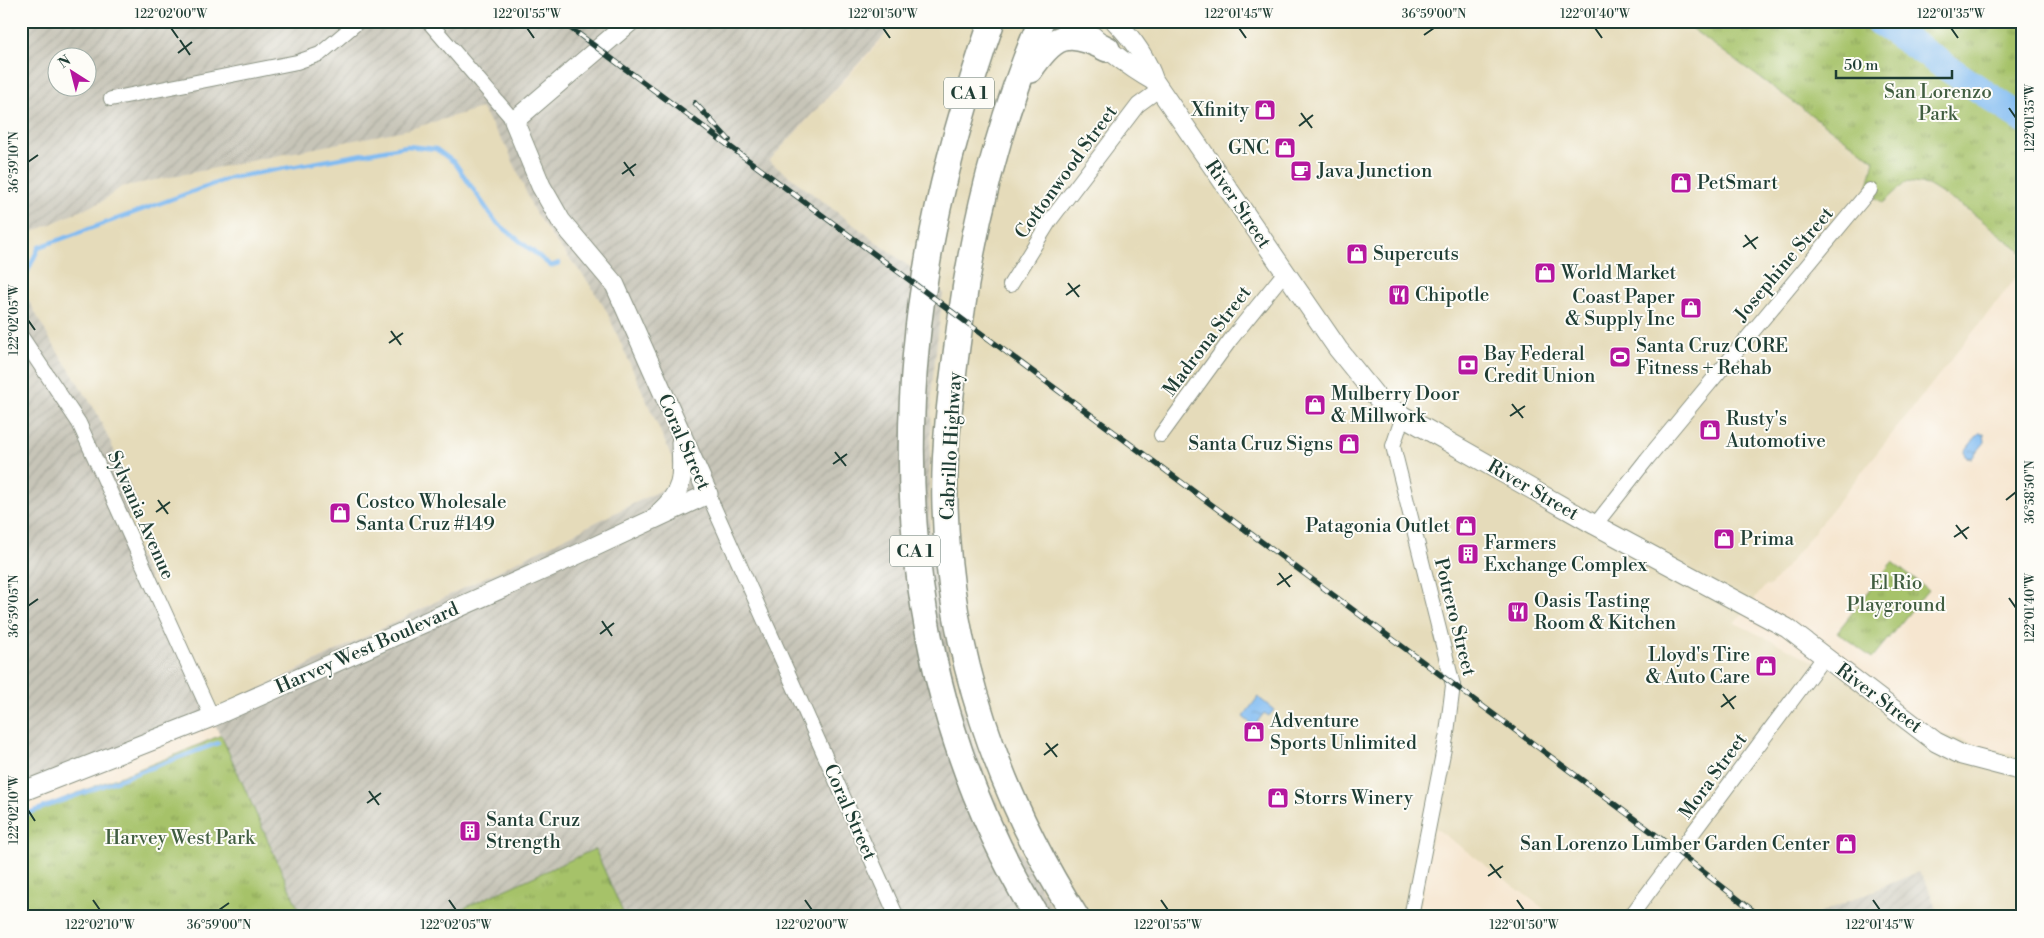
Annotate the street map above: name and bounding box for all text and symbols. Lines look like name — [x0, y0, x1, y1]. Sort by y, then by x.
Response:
text: 122°02'00"W — [135, 7, 208, 22]
text: 122°01'55"W — [493, 7, 562, 22]
text: 122°01'50"W — [848, 7, 919, 22]
text: 122°01'45"W — [1205, 7, 1274, 22]
text: 36°59'00"N — [1402, 7, 1466, 22]
text: 122°01'40"W — [1560, 7, 1631, 22]
text: 122°01'35"W — [1917, 7, 1986, 22]
north arrow — [48, 48, 98, 98]
scale bar — [1836, 48, 1953, 80]
text: N — [55, 52, 75, 73]
text: 50 m — [1844, 56, 1878, 75]
road number: CA 1 — [944, 78, 994, 109]
park label: San Lorenzo Park — [1884, 80, 1992, 126]
text: 122°01'35"W — [2023, 83, 2038, 152]
place label: Xfinity — [1190, 98, 1250, 122]
shop icon: Xfinity — [1253, 98, 1277, 122]
street label: Cottonwood Street — [1009, 100, 1123, 244]
text: 36°59'10"N — [7, 131, 22, 193]
place label: GNC — [1228, 136, 1269, 160]
shop icon: GNC — [1273, 136, 1297, 160]
street label: River Street — [1200, 155, 1277, 253]
cafe icon: Java Junction — [1289, 159, 1313, 183]
place label: Java Junction — [1316, 159, 1432, 183]
shop icon: PetSmart — [1669, 171, 1693, 195]
place label: PetSmart — [1697, 171, 1778, 195]
street label: Josephine Street — [1729, 202, 1839, 327]
shop icon: Supercuts — [1345, 242, 1369, 266]
place label: Supercuts — [1373, 242, 1459, 266]
shop icon: World Market — [1533, 261, 1557, 285]
place label: World Market — [1560, 261, 1677, 285]
street label: Madrona Street — [1158, 281, 1257, 401]
text: 122°02'05"W — [7, 283, 22, 355]
restaurant icon: Chipotle — [1387, 283, 1411, 307]
place label: Chipotle — [1415, 283, 1489, 307]
place label: Coast Paper & Supply Inc — [1565, 285, 1675, 331]
shop icon: Coast Paper & Supply Inc — [1679, 296, 1703, 320]
place label: Santa Cruz CORE Fitness + Rehab — [1636, 334, 1788, 380]
place label: Bay Federal Credit Union — [1483, 342, 1595, 388]
sports icon: Santa Cruz CORE Fitness + Rehab — [1608, 345, 1632, 369]
bank icon: Bay Federal Credit Union — [1456, 353, 1480, 377]
street label: Cabrillo Highway — [935, 370, 967, 521]
place label: Mulberry Door & Millwork — [1331, 382, 1460, 428]
street label: Coral Street — [652, 390, 716, 494]
shop icon: Mulberry Door & Millwork — [1303, 393, 1327, 417]
place label: Rusty's Automotive — [1725, 407, 1826, 453]
shop icon: Rusty's Automotive — [1698, 418, 1722, 442]
place label: Santa Cruz Signs — [1188, 432, 1333, 456]
shop icon: Santa Cruz Signs — [1337, 432, 1361, 456]
street label: Sylvania Avenue — [102, 447, 180, 583]
street label: River Street — [1483, 454, 1583, 526]
text: 36°58'50"N — [2023, 460, 2038, 524]
place label: Costco Wholesale Santa Cruz #149 — [356, 490, 507, 536]
shop icon: Costco Wholesale Santa Cruz #149 — [328, 501, 352, 525]
place label: Patagonia Outlet — [1306, 514, 1450, 538]
shop icon: Patagonia Outlet — [1454, 514, 1478, 538]
shop icon: Prima — [1712, 527, 1736, 551]
place label: Prima — [1740, 527, 1794, 551]
place label: Farmers Exchange Complex — [1484, 531, 1648, 577]
road number: CA 1 — [890, 536, 940, 566]
building icon: Farmers Exchange Complex — [1456, 542, 1480, 566]
street label: Potrero Street — [1429, 555, 1481, 679]
park label: El Rio Playground — [1847, 571, 1946, 617]
text: 122°01'40"W — [2023, 572, 2038, 643]
text: 36°59'05"N — [7, 574, 22, 638]
place label: Oasis Tasting Room & Kitchen — [1534, 589, 1676, 635]
street label: Harvey West Boulevard — [272, 597, 463, 699]
restaurant icon: Oasis Tasting Room & Kitchen — [1506, 600, 1530, 624]
place label: Lloyd's Tire & Auto Care — [1646, 643, 1750, 689]
shop icon: Lloyd's Tire & Auto Care — [1754, 654, 1778, 678]
street label: River Street — [1831, 658, 1927, 738]
place label: Adventure Sports Unlimited — [1269, 709, 1417, 755]
shop icon: Adventure Sports Unlimited — [1242, 720, 1266, 744]
street label: Mora Street — [1674, 728, 1752, 824]
street label: Coral Street — [818, 760, 882, 864]
text: 122°02'10"W — [7, 774, 22, 845]
shop icon: Storrs Winery — [1266, 786, 1290, 810]
place label: Storrs Winery — [1294, 786, 1414, 810]
place label: Santa Cruz Strength — [486, 808, 580, 854]
building icon: Santa Cruz Strength — [458, 819, 482, 843]
park label: Harvey West Park — [105, 826, 256, 850]
place label: San Lorenzo Lumber Garden Center — [1520, 832, 1830, 856]
shop icon: San Lorenzo Lumber Garden Center — [1834, 832, 1858, 856]
text: 122°02'10"W — [65, 918, 136, 933]
text: 36°59'00"N — [187, 918, 251, 933]
text: 122°02'05"W — [421, 918, 493, 933]
text: 122°02'00"W — [776, 918, 849, 933]
text: 122°01'55"W — [1134, 918, 1203, 933]
text: 122°01'50"W — [1489, 918, 1560, 933]
text: 122°01'45"W — [1846, 918, 1915, 933]

